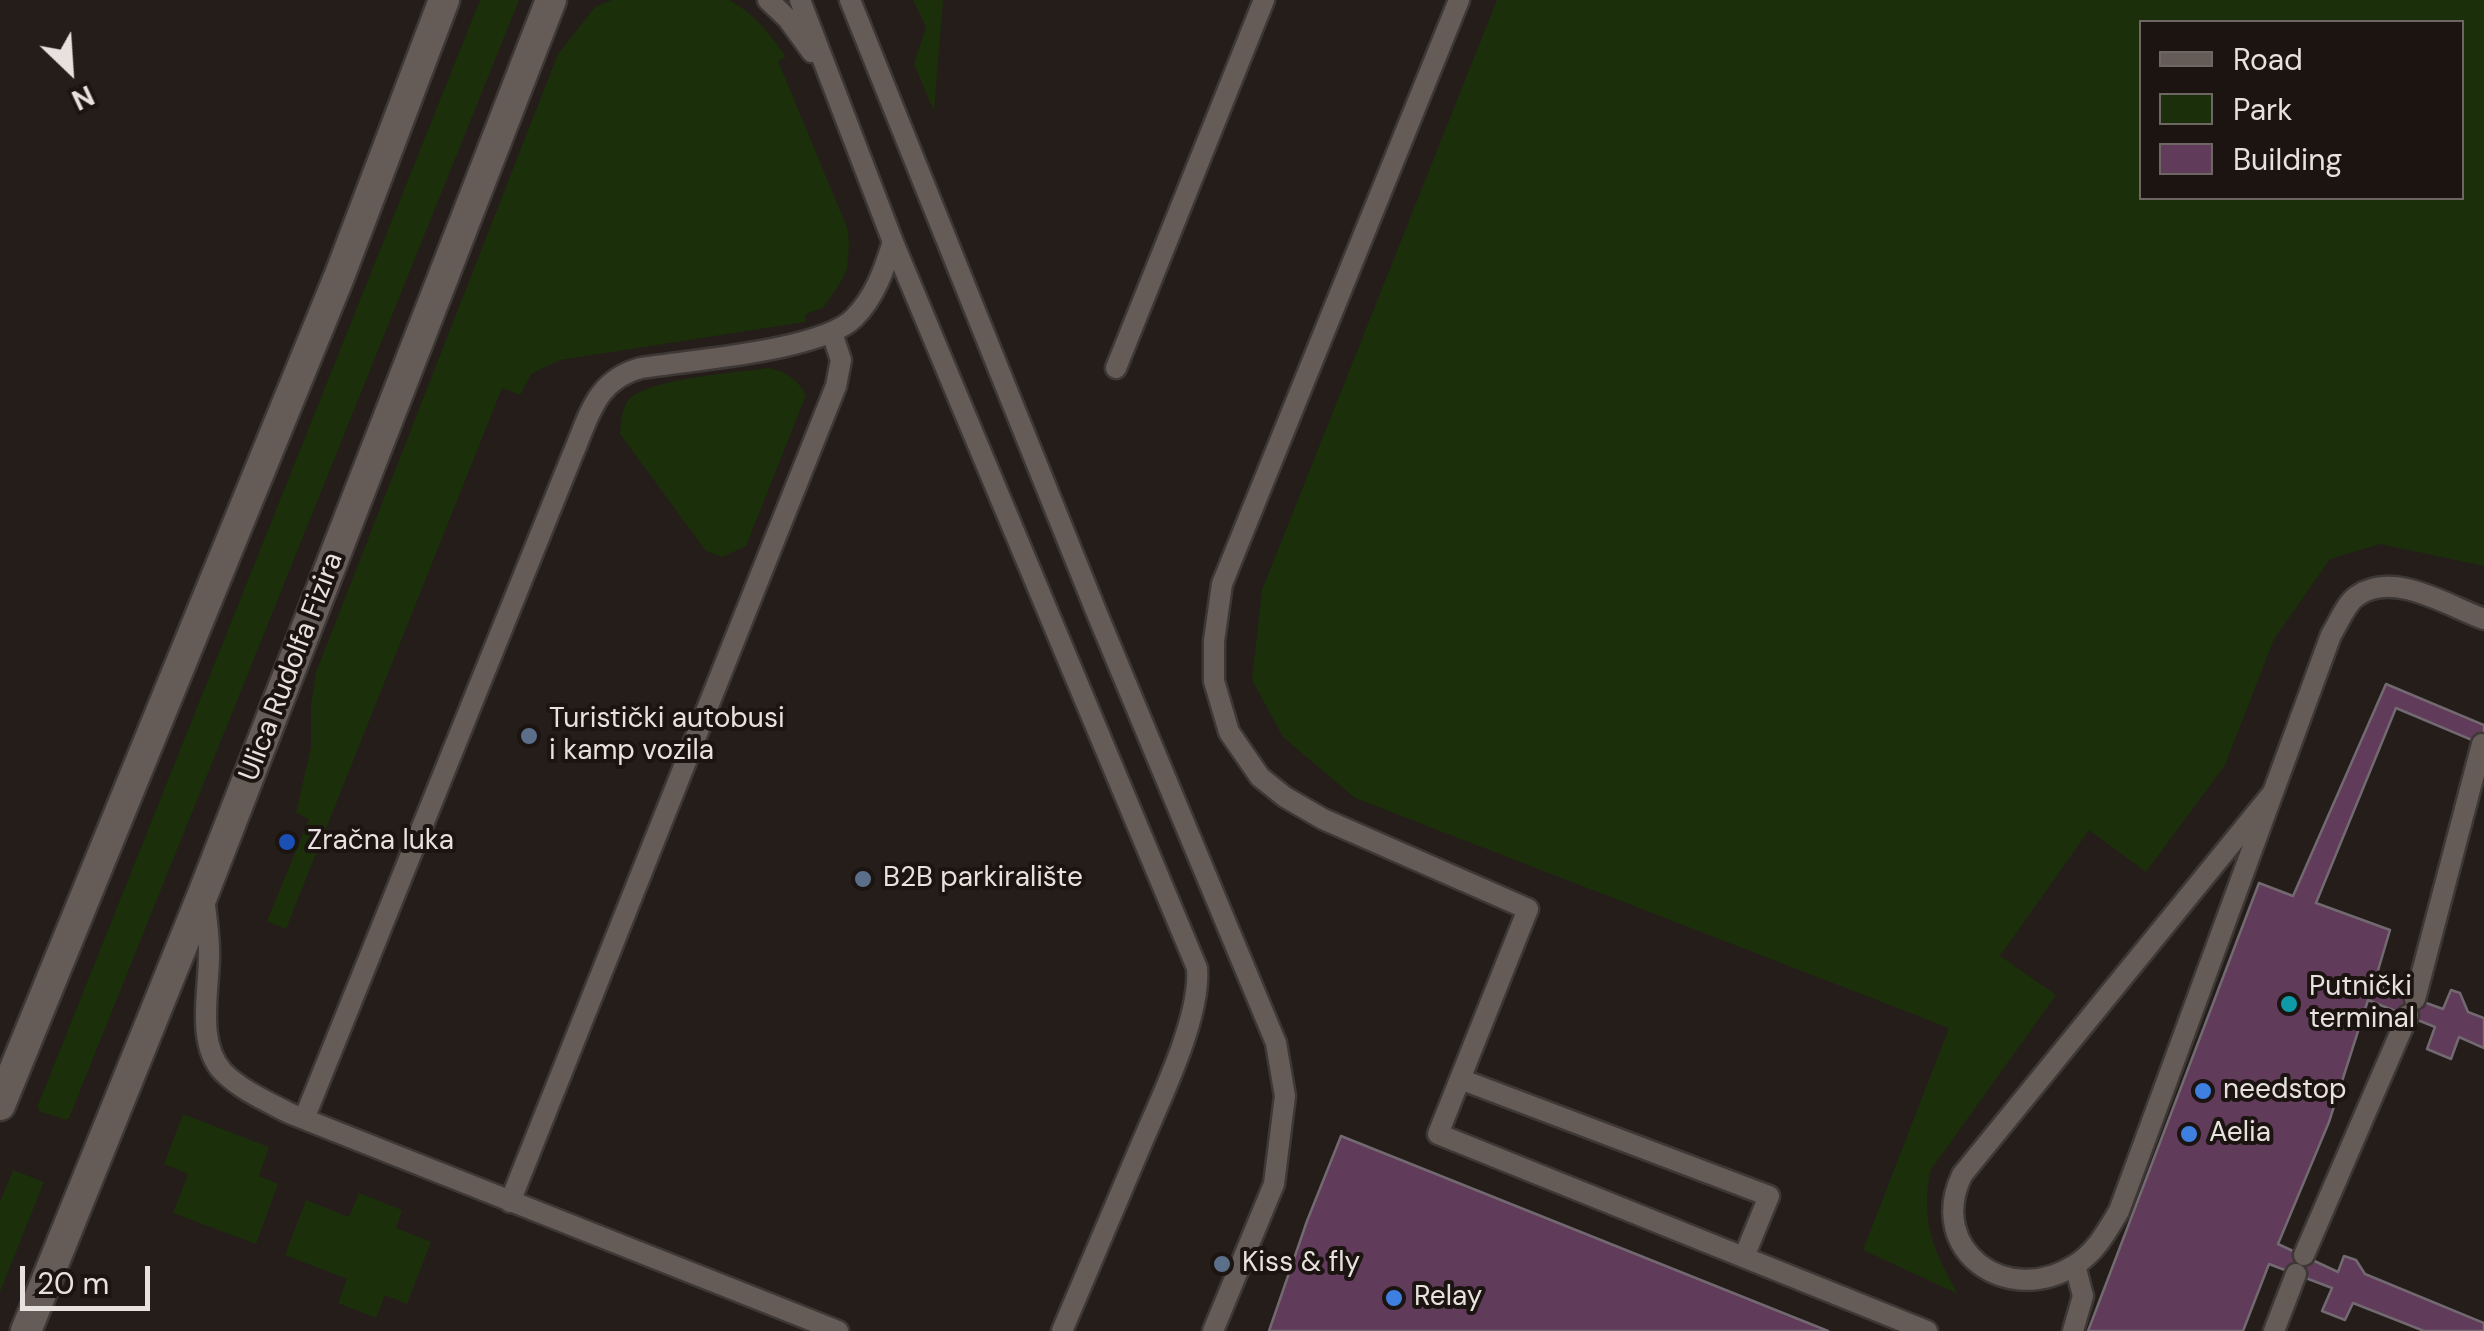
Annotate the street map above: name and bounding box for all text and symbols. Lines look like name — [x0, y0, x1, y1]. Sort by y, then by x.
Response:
north arrow — [20, 20, 120, 120]
legend — [2139, 20, 2464, 200]
text: Road — [2233, 40, 2303, 79]
text: N — [66, 77, 100, 119]
text: Park — [2233, 90, 2292, 129]
text: Building — [2233, 140, 2342, 179]
street label: Ulica Rudolfa Fizira — [233, 548, 351, 786]
place label: Turistički autobusi i kamp vozila — [549, 703, 785, 769]
marker: Turistički autobusi i kamp vozila — [518, 725, 540, 747]
place label: Zračna luka — [307, 825, 454, 859]
marker: Zračna luka — [276, 831, 298, 853]
place label: B2B parkiralište — [883, 862, 1083, 896]
marker: B2B parkiralište — [852, 868, 874, 890]
place label: Putnički terminal — [2309, 971, 2415, 1037]
marker: Putnički terminal — [2278, 993, 2300, 1015]
place label: needstop — [2223, 1074, 2347, 1108]
marker: needstop — [2192, 1080, 2214, 1102]
place label: Aelia — [2209, 1117, 2271, 1151]
marker: Aelia — [2178, 1123, 2200, 1145]
scale bar — [25, 1246, 155, 1308]
place label: Kiss & fly — [1242, 1247, 1360, 1281]
marker: Kiss & fly — [1211, 1253, 1233, 1275]
text: 20 m — [37, 1264, 109, 1303]
place label: Relay — [1414, 1281, 1482, 1315]
marker: Relay — [1383, 1287, 1405, 1309]

